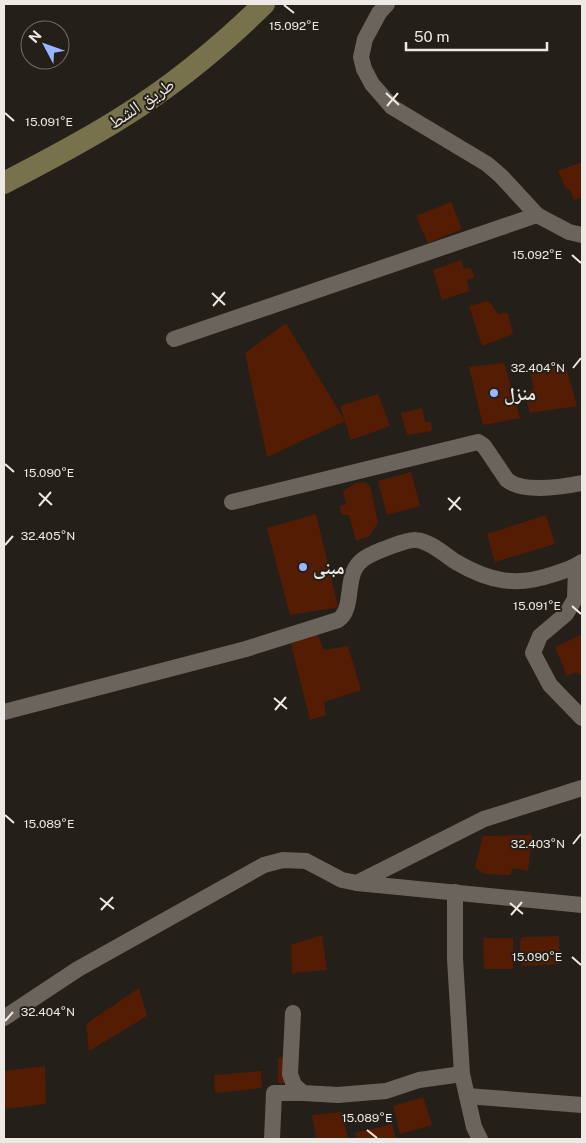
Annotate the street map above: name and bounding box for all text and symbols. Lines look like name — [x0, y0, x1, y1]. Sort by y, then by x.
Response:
text: 15.092°E — [269, 19, 319, 33]
north arrow — [20, 20, 70, 70]
scale bar — [406, 20, 547, 52]
text: N — [26, 27, 45, 46]
text: 50 m — [414, 28, 449, 45]
street label: طريق الشط — [104, 73, 179, 134]
text: 15.091°E — [25, 115, 73, 129]
text: 15.092°E — [512, 248, 562, 262]
text: 32.404°N — [511, 361, 565, 375]
place label: منزل — [504, 383, 536, 405]
marker: منزل — [488, 387, 500, 399]
text: 15.090°E — [24, 466, 74, 480]
text: 32.405°N — [21, 529, 75, 543]
place label: مبنى — [313, 557, 344, 579]
marker: مبنى — [297, 561, 309, 573]
text: 15.091°E — [513, 599, 561, 613]
text: 15.089°E — [24, 817, 74, 831]
text: 32.403°N — [511, 837, 565, 851]
text: 15.090°E — [512, 950, 562, 964]
text: 32.404°N — [21, 1005, 75, 1019]
text: 15.089°E — [342, 1111, 392, 1125]

